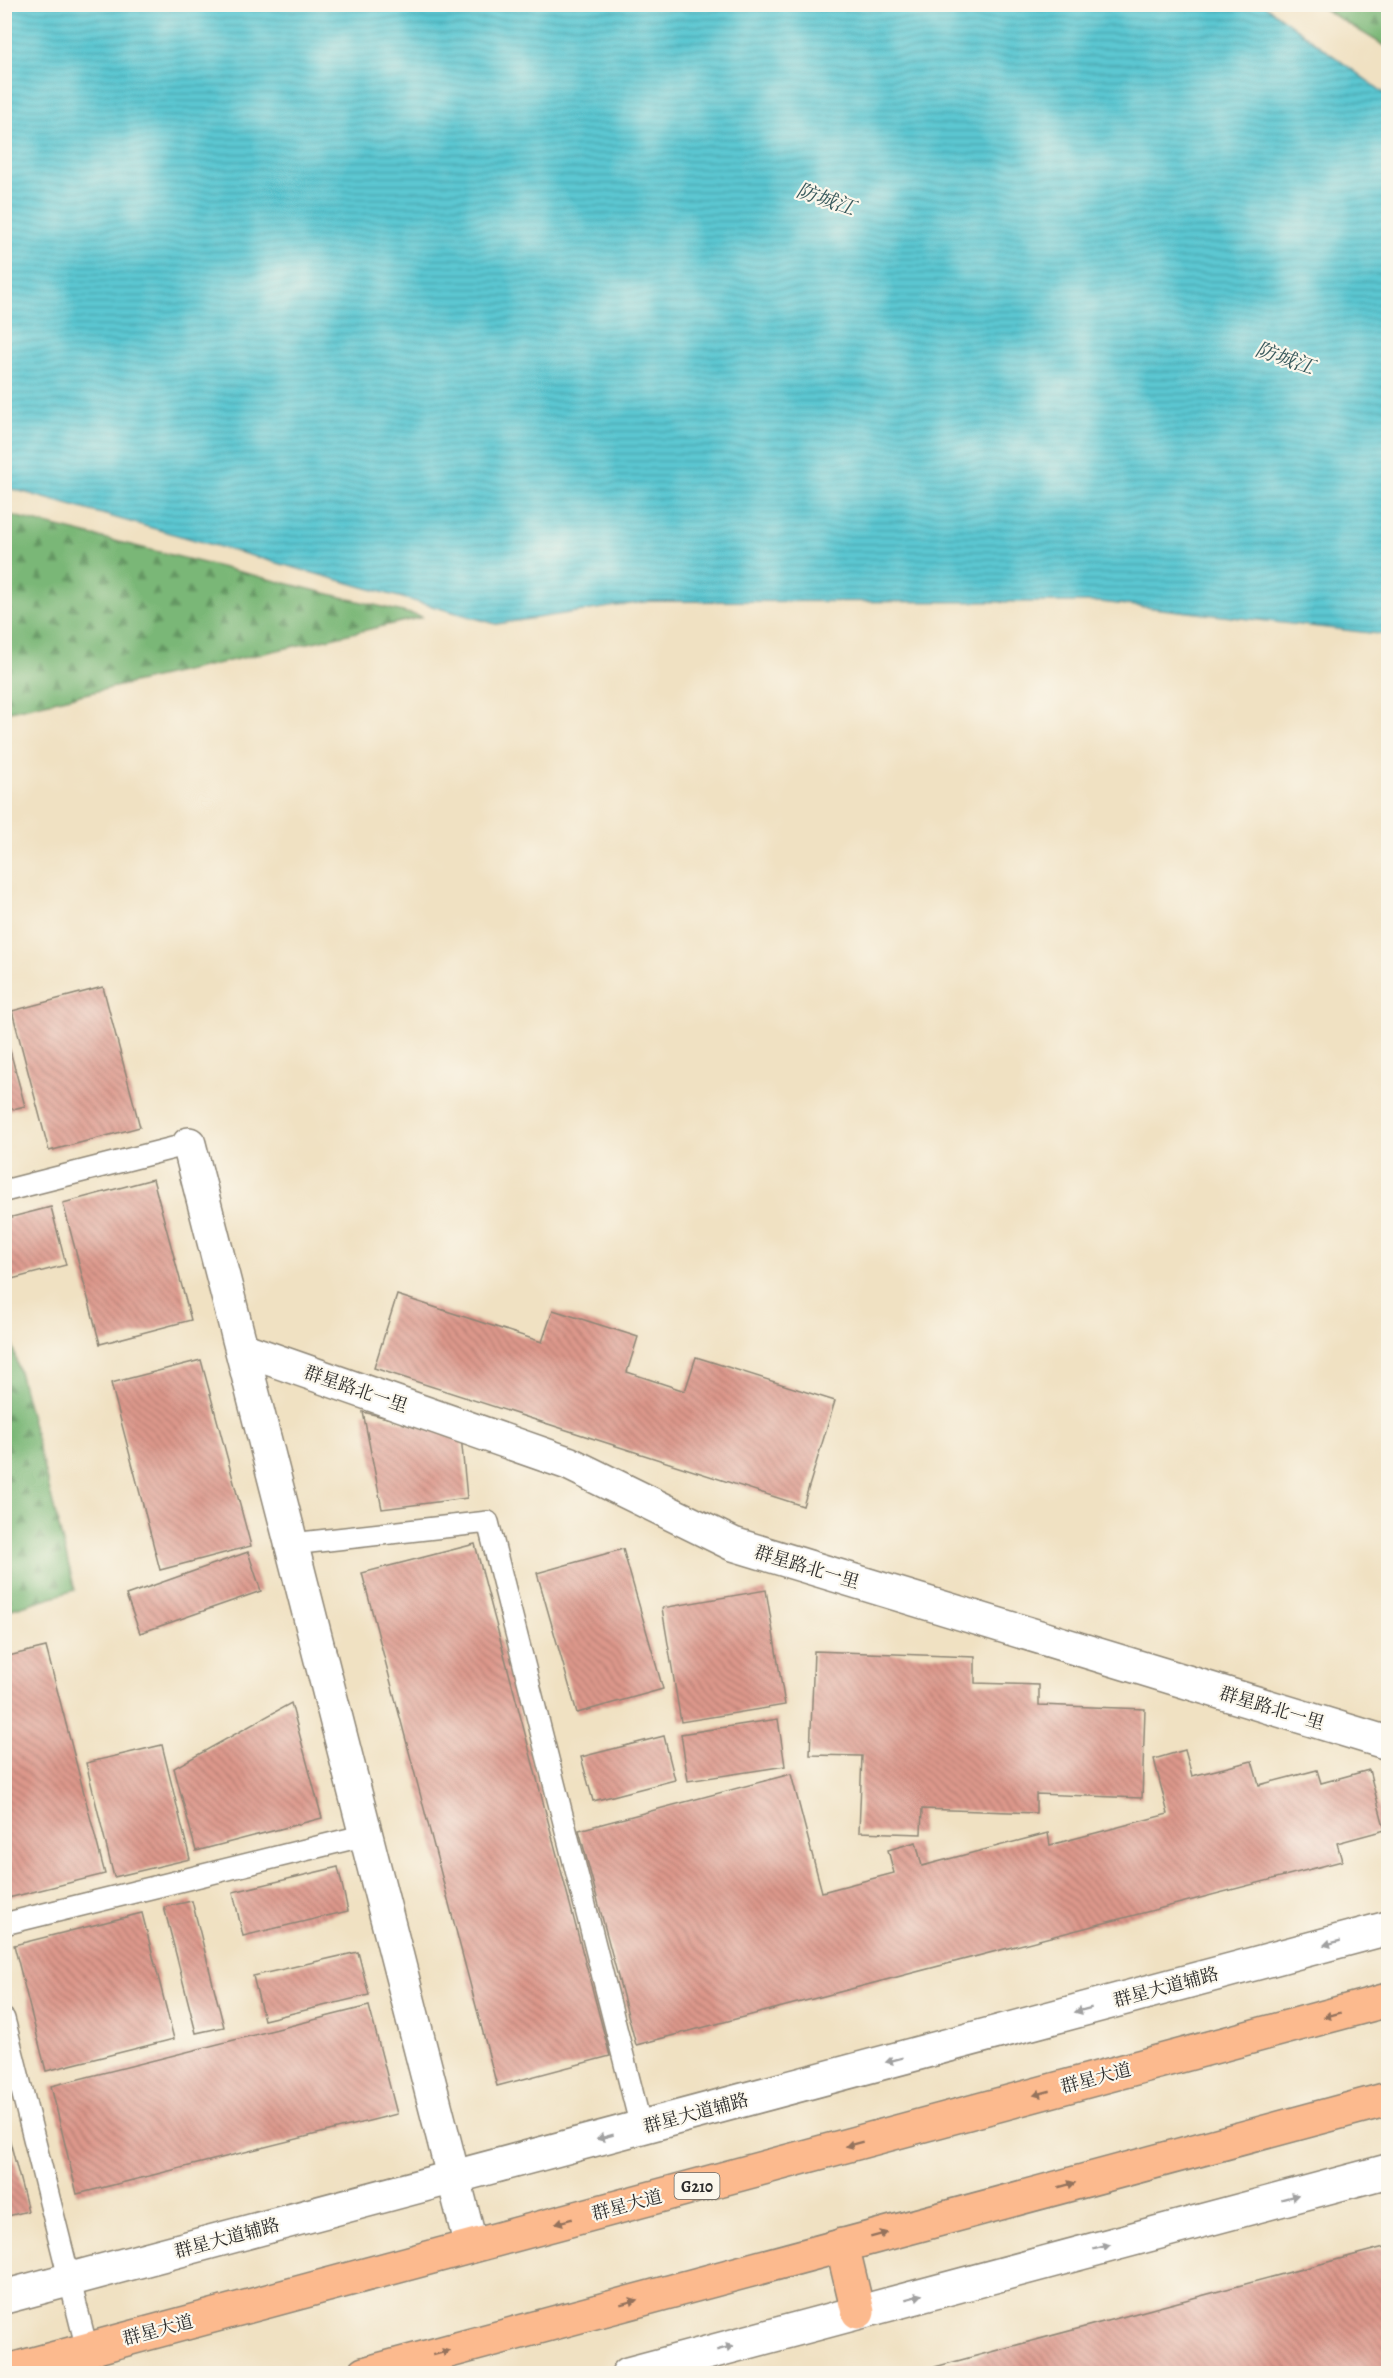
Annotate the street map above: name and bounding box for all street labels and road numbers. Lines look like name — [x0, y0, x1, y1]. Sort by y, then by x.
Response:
street label: 群星路北一里 — [301, 1360, 411, 1418]
street label: 群星路北一里 — [752, 1540, 862, 1594]
street label: 群星路北一里 — [1217, 1681, 1327, 1735]
street label: 群星大道辅路 — [1111, 1961, 1221, 2013]
street label: 群星大道 — [1058, 2057, 1134, 2099]
street label: 群星大道辅路 — [641, 2087, 751, 2139]
road number: G210 — [674, 2173, 720, 2199]
street label: 群星大道 — [589, 2184, 665, 2226]
street label: 群星大道辅路 — [172, 2212, 282, 2264]
street label: 群星大道 — [120, 2309, 196, 2351]

